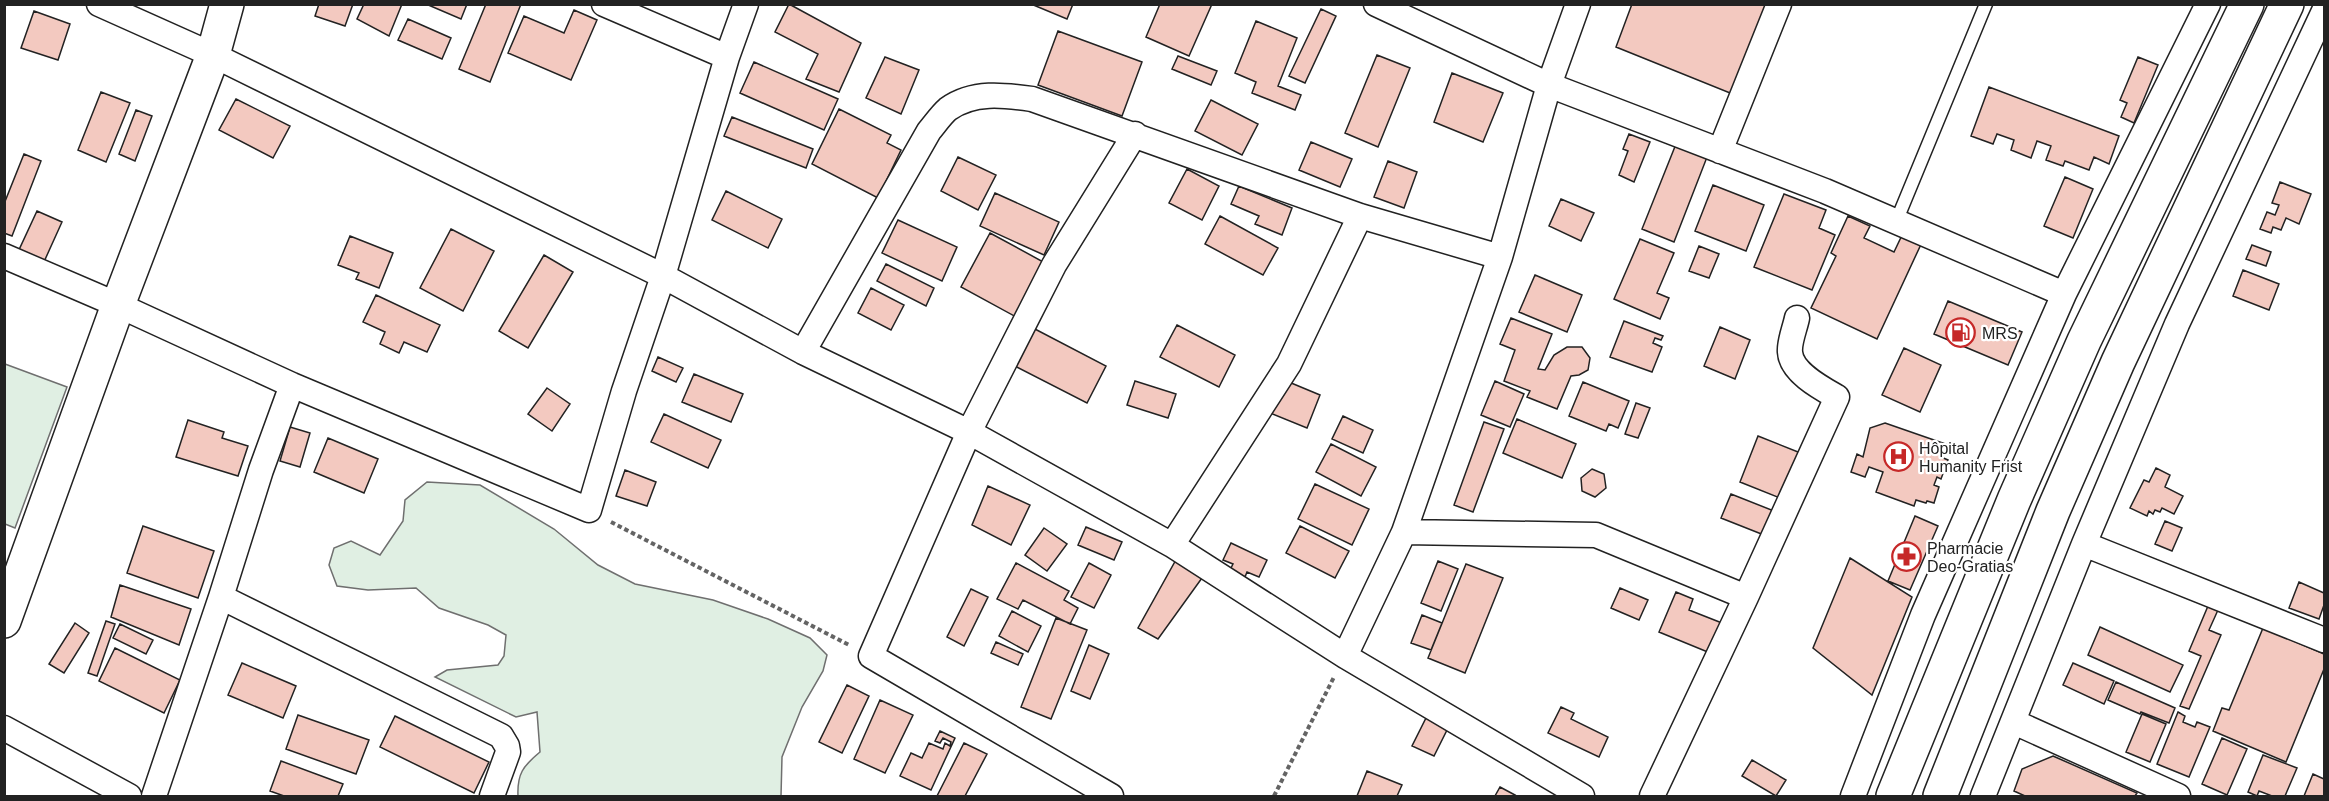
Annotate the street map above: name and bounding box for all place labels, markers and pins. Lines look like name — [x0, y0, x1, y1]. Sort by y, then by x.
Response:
fuel station icon: MRS — [1945, 317, 1977, 349]
place label: MRS — [1982, 325, 2018, 342]
place label: Hôpital Humanity Frist — [1919, 440, 2023, 475]
hospital icon: Hôpital Humanity Frist — [1882, 441, 1914, 473]
place label: Pharmacie Deo-Gratias — [1927, 540, 2013, 575]
pharmacy icon: Pharmacie Deo-Gratias — [1890, 541, 1922, 573]

